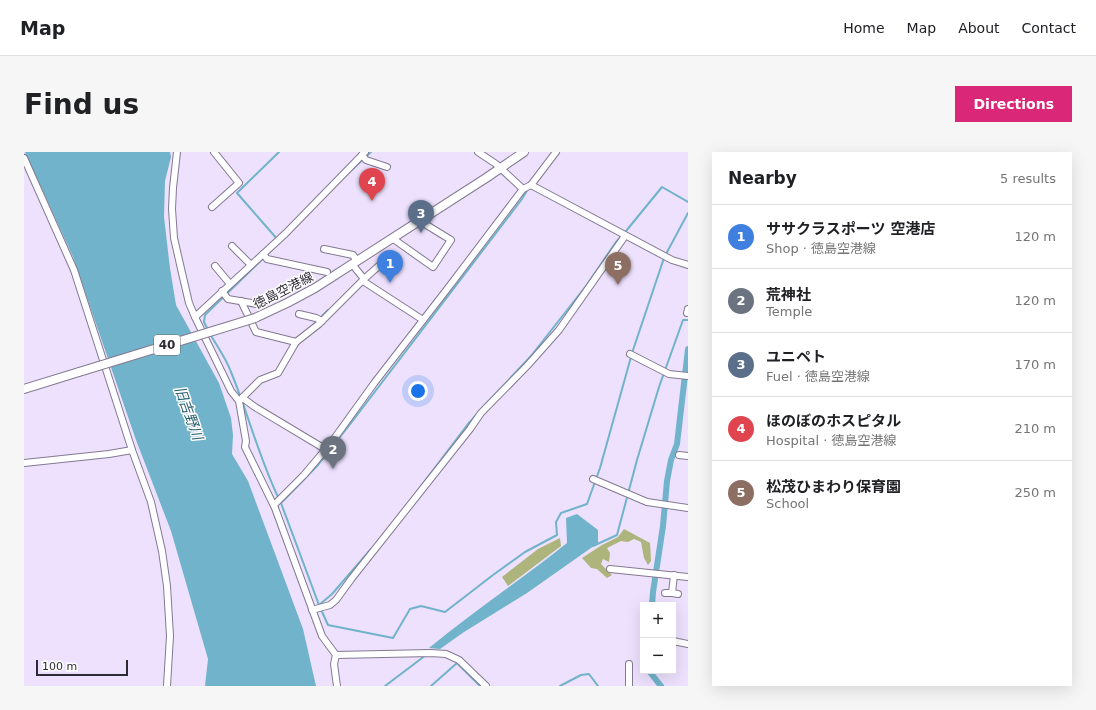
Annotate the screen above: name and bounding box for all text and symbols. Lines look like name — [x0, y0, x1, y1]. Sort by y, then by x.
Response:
text: Map — [20, 17, 65, 39]
text: Home — [843, 20, 885, 36]
text: Map — [907, 20, 936, 36]
text: About — [958, 20, 1000, 36]
text: Contact — [1022, 20, 1076, 36]
button: Directions — [955, 86, 1072, 122]
text: Find us — [24, 88, 139, 121]
pin: 4 — [359, 168, 385, 201]
text: Nearby — [728, 168, 797, 188]
text: 5 results — [1000, 171, 1056, 186]
pin: 3 — [408, 200, 434, 233]
text: ササクラスポーツ 空港店 — [766, 220, 936, 238]
text: 1 — [736, 229, 746, 244]
text: 120 m — [1014, 229, 1056, 244]
text: Shop · 徳島空港線 — [766, 241, 876, 256]
pin: 1 — [377, 250, 403, 283]
pin: 5 — [605, 252, 631, 285]
street label: 徳島空港線 — [251, 269, 316, 312]
text: 荒神社 — [766, 286, 811, 304]
text: 2 — [736, 293, 746, 308]
text: 120 m — [1014, 293, 1056, 308]
text: Temple — [766, 304, 812, 319]
road number: 40 — [154, 335, 180, 355]
text: ユニペト — [766, 348, 826, 366]
text: 3 — [736, 357, 746, 372]
text: 170 m — [1014, 357, 1056, 372]
text: Fuel · 徳島空港線 — [766, 369, 870, 384]
your location — [408, 381, 428, 401]
water label: 旧吉野川 — [172, 384, 207, 444]
text: ほのぼのホスピタル — [766, 412, 901, 430]
text: 4 — [736, 421, 746, 436]
text: 210 m — [1014, 421, 1056, 436]
text: Hospital · 徳島空港線 — [766, 433, 896, 448]
pin: 2 — [320, 436, 346, 469]
text: 松茂ひまわり保育園 — [766, 478, 901, 496]
text: 5 — [736, 485, 746, 500]
text: 250 m — [1014, 485, 1056, 500]
text: School — [766, 496, 809, 511]
map controls — [640, 602, 676, 674]
button: + — [640, 602, 676, 638]
button: − — [640, 638, 676, 674]
scale bar — [36, 658, 128, 677]
text: 100 m — [42, 660, 77, 673]

